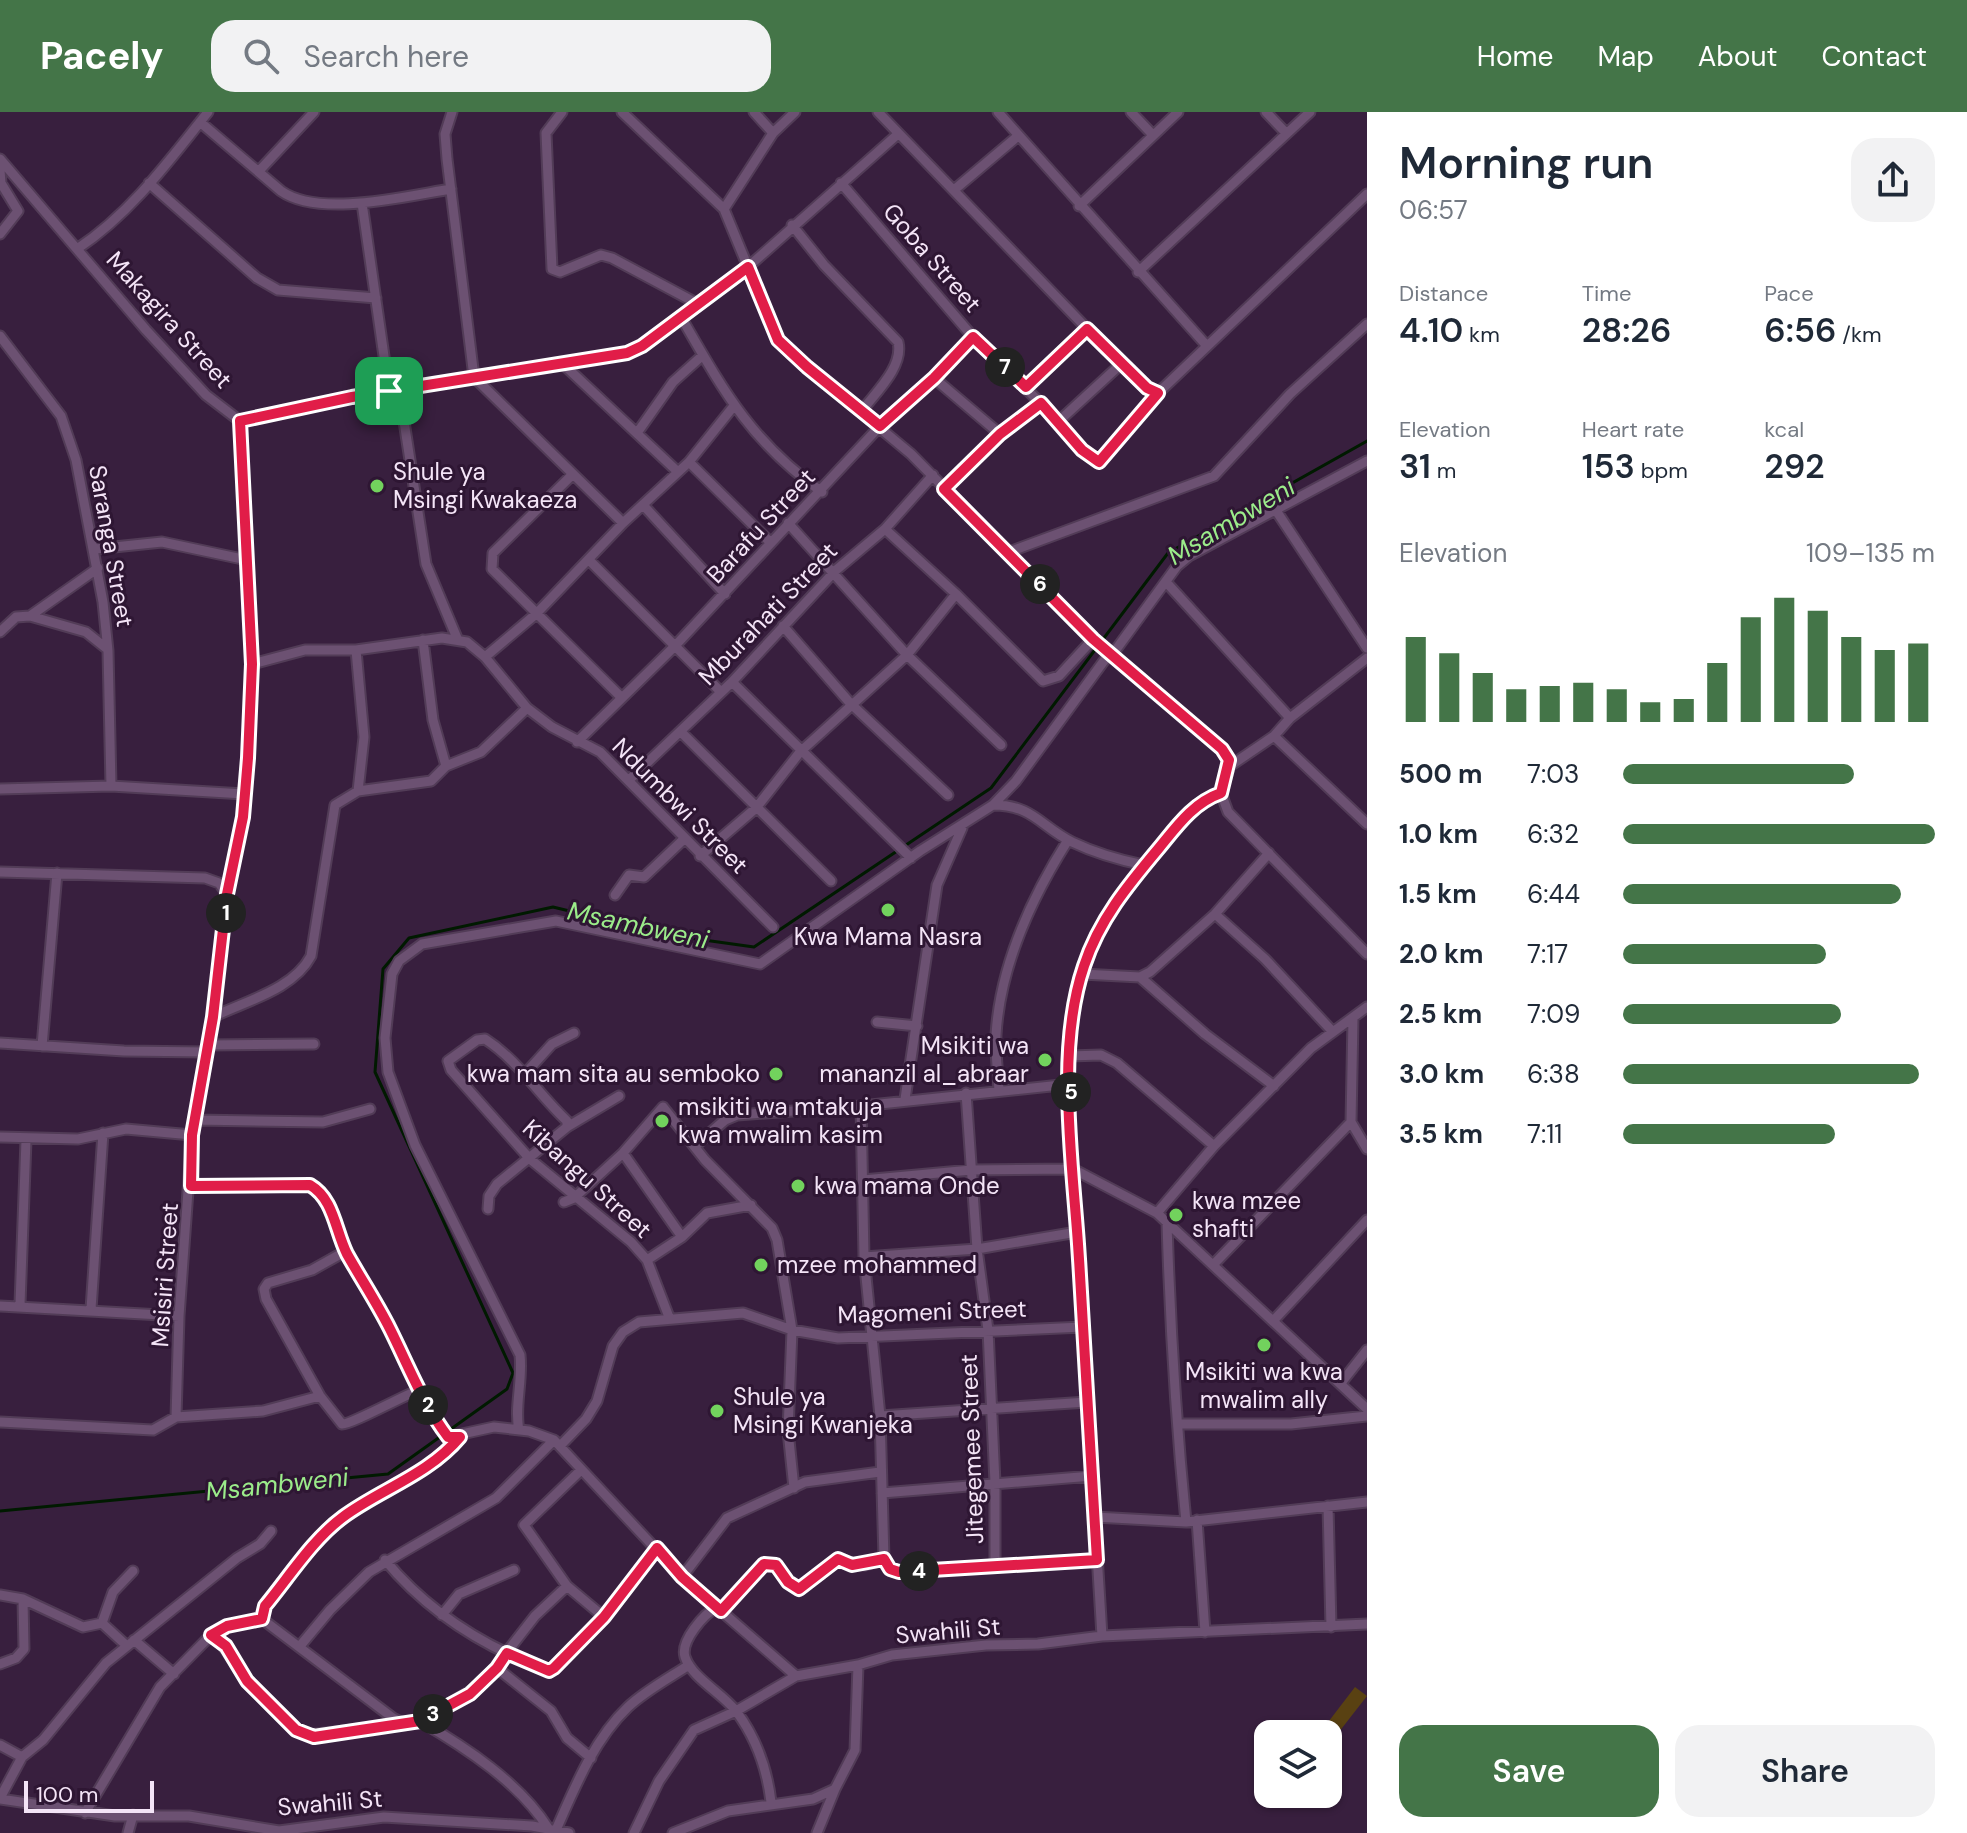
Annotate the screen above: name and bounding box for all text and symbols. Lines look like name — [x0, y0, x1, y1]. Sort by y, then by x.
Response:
search box — [211, 20, 771, 92]
text: Pacely — [40, 31, 163, 81]
icon: search — [239, 34, 283, 78]
text: Search here — [303, 37, 469, 76]
text: Home — [1477, 38, 1553, 75]
text: Map — [1597, 38, 1654, 75]
text: About — [1698, 38, 1777, 75]
text: Contact — [1821, 38, 1927, 75]
text: Morning run — [1399, 134, 1653, 192]
button: share — [1851, 138, 1935, 222]
text: 06:57 — [1399, 193, 1468, 227]
street label: Goba Street — [876, 197, 988, 319]
street label: Makagira Street — [100, 245, 239, 395]
text: Distance — [1399, 279, 1488, 308]
text: Time — [1582, 279, 1631, 308]
text: Pace — [1764, 279, 1814, 308]
text: 4.10 — [1399, 308, 1463, 353]
text: 28:26 — [1582, 308, 1671, 353]
text: 6:56 — [1764, 308, 1837, 353]
text: km — [1463, 320, 1500, 349]
text: /km — [1837, 320, 1882, 349]
pin: 7 — [985, 347, 1025, 387]
text: 7 — [999, 352, 1011, 381]
pin — [355, 357, 423, 425]
icon: arrive — [367, 369, 411, 413]
text: Elevation — [1399, 415, 1491, 444]
text: Heart rate — [1582, 415, 1684, 444]
text: kcal — [1764, 415, 1804, 444]
text: 31 — [1399, 444, 1431, 489]
text: 153 — [1582, 444, 1635, 489]
text: 292 — [1764, 444, 1825, 489]
place label: Shule ya Msingi Kwakaeza — [393, 456, 577, 515]
text: m — [1431, 456, 1456, 485]
text: bpm — [1635, 456, 1688, 485]
street label: Barafu Street — [700, 462, 822, 590]
street label: Saranga Street — [82, 463, 141, 629]
water label: Msambweni — [1161, 469, 1302, 573]
marker: Shule ya Msingi Kwakaeza — [368, 477, 386, 495]
street label: Mburahati Street — [692, 536, 844, 692]
text: Elevation — [1399, 536, 1507, 570]
text: 109–135 m — [1806, 536, 1935, 570]
pin: 6 — [1020, 564, 1060, 604]
text: 6 — [1033, 569, 1047, 598]
street label: Ndumbwi Street — [606, 731, 755, 880]
text: 500 m — [1399, 757, 1482, 791]
text: 7:03 — [1527, 757, 1579, 791]
text: 1.0 km — [1399, 817, 1478, 851]
text: 6:32 — [1527, 817, 1579, 851]
text: 1.5 km — [1399, 877, 1477, 911]
text: 6:44 — [1527, 877, 1580, 911]
pin: 1 — [206, 893, 246, 933]
water label: Msambweni — [564, 893, 712, 957]
text: 1 — [222, 898, 230, 927]
marker: Kwa Mama Nasra — [879, 901, 897, 919]
place label: Kwa Mama Nasra — [794, 921, 982, 952]
text: 2.0 km — [1399, 937, 1483, 971]
text: 7:17 — [1527, 937, 1568, 971]
text: 2.5 km — [1399, 997, 1482, 1031]
text: 7:09 — [1527, 997, 1580, 1031]
place label: Msikiti wa mananzil al_abraar — [819, 1030, 1029, 1089]
marker: Msikiti wa mananzil al_abraar — [1036, 1051, 1054, 1069]
text: 3.0 km — [1399, 1057, 1484, 1091]
text: 6:38 — [1527, 1057, 1580, 1091]
place label: kwa mam sita au semboko — [467, 1058, 760, 1089]
marker: kwa mam sita au semboko — [767, 1065, 785, 1083]
pin: 5 — [1051, 1072, 1091, 1112]
text: 5 — [1064, 1077, 1078, 1106]
place label: msikiti wa mtakuja kwa mwalim kasim — [678, 1091, 883, 1150]
marker: msikiti wa mtakuja kwa mwalim kasim — [653, 1112, 671, 1130]
street label: Kibangu Street — [516, 1113, 658, 1245]
text: 3.5 km — [1399, 1117, 1483, 1151]
text: 7:11 — [1527, 1117, 1562, 1151]
place label: kwa mama Onde — [814, 1170, 1000, 1201]
marker: kwa mama Onde — [789, 1177, 807, 1195]
place label: kwa mzee shafti — [1192, 1185, 1301, 1244]
street label: Msisiri Street — [144, 1202, 185, 1348]
marker: kwa mzee shafti — [1167, 1206, 1185, 1224]
place label: mzee mohammed — [777, 1249, 977, 1280]
marker: mzee mohammed — [752, 1256, 770, 1274]
street label: Magomeni Street — [837, 1293, 1027, 1330]
marker: Msikiti wa kwa mwalim ally — [1255, 1336, 1273, 1354]
street label: Jitegemee Street — [953, 1354, 990, 1545]
place label: Msikiti wa kwa mwalim ally — [1185, 1356, 1343, 1415]
place label: Shule ya Msingi Kwanjeka — [733, 1381, 913, 1440]
pin: 2 — [408, 1385, 448, 1425]
text: 2 — [422, 1390, 434, 1419]
marker: Shule ya Msingi Kwanjeka — [708, 1402, 726, 1420]
water label: Msambweni — [204, 1460, 351, 1508]
pin: 4 — [899, 1551, 939, 1591]
text: 4 — [912, 1556, 926, 1585]
street label: Swahili St — [894, 1610, 1002, 1651]
pin: 3 — [413, 1694, 453, 1734]
text: 3 — [426, 1699, 440, 1728]
map controls — [1254, 1720, 1342, 1808]
button: layers — [1254, 1720, 1342, 1808]
button: Save — [1399, 1725, 1659, 1817]
button: Share — [1675, 1725, 1935, 1817]
scale bar — [24, 1777, 154, 1813]
text: 100 m — [36, 1780, 98, 1809]
street label: Swahili St — [276, 1782, 384, 1823]

